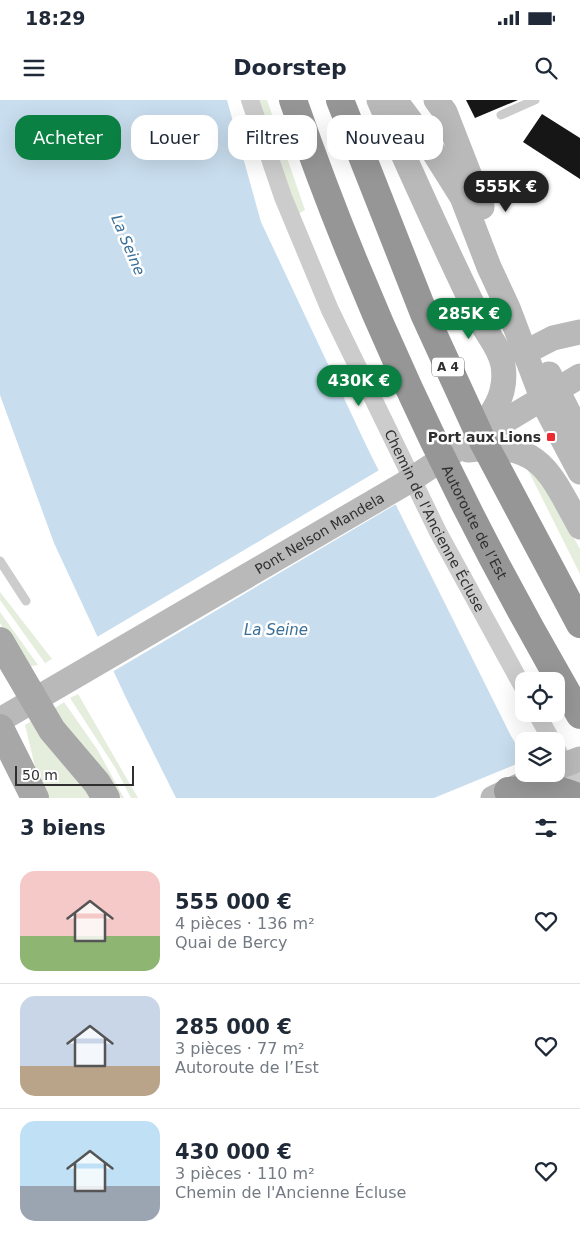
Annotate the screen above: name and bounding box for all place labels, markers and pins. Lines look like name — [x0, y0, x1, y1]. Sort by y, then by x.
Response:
pin: 555K € — [465, 170, 547, 213]
pin: 285K € — [428, 298, 510, 340]
pin: 430K € — [318, 364, 400, 407]
place label: Port aux Lions — [428, 429, 541, 445]
marker: Port aux Lions — [545, 431, 557, 443]

